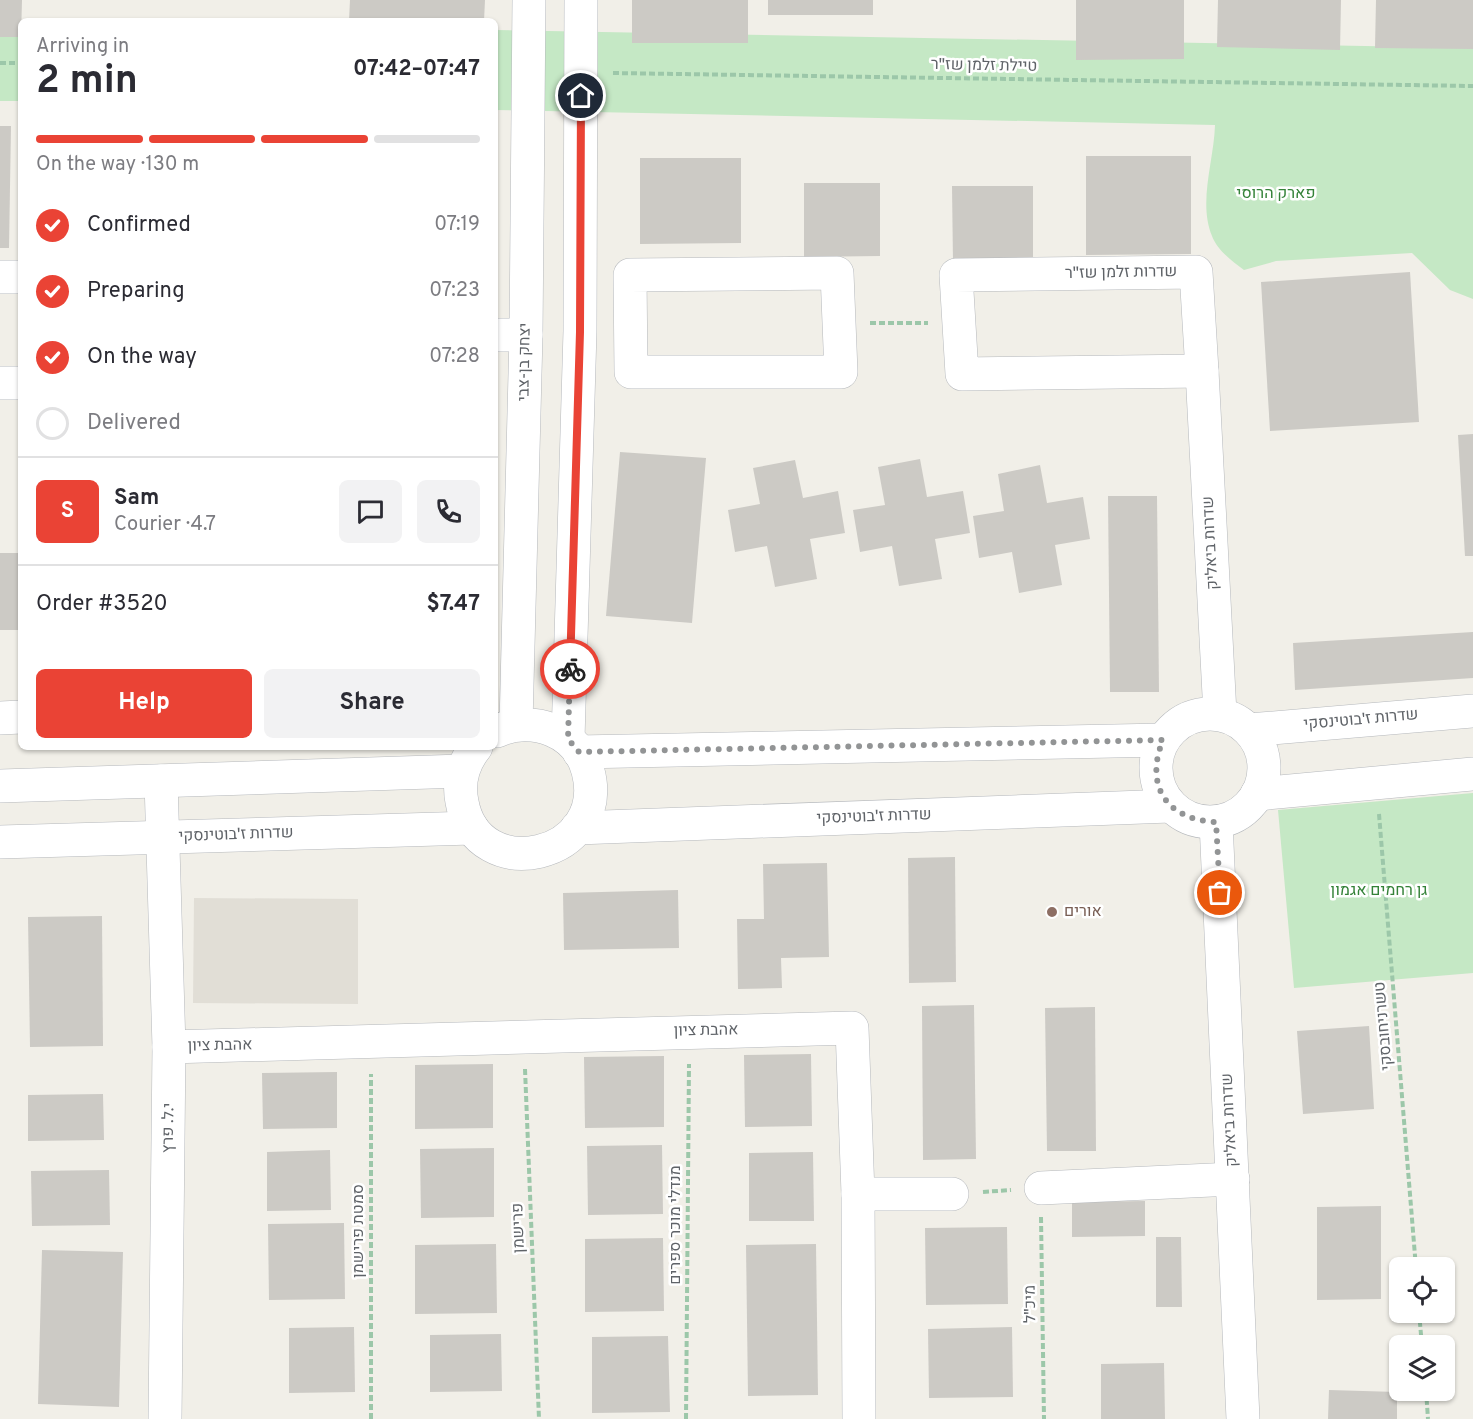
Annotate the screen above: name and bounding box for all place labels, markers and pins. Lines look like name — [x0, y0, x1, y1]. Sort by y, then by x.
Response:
pin — [555, 70, 606, 121]
pin — [1194, 867, 1245, 918]
place label: אורים — [1064, 902, 1102, 922]
marker: אורים — [1045, 905, 1059, 919]

